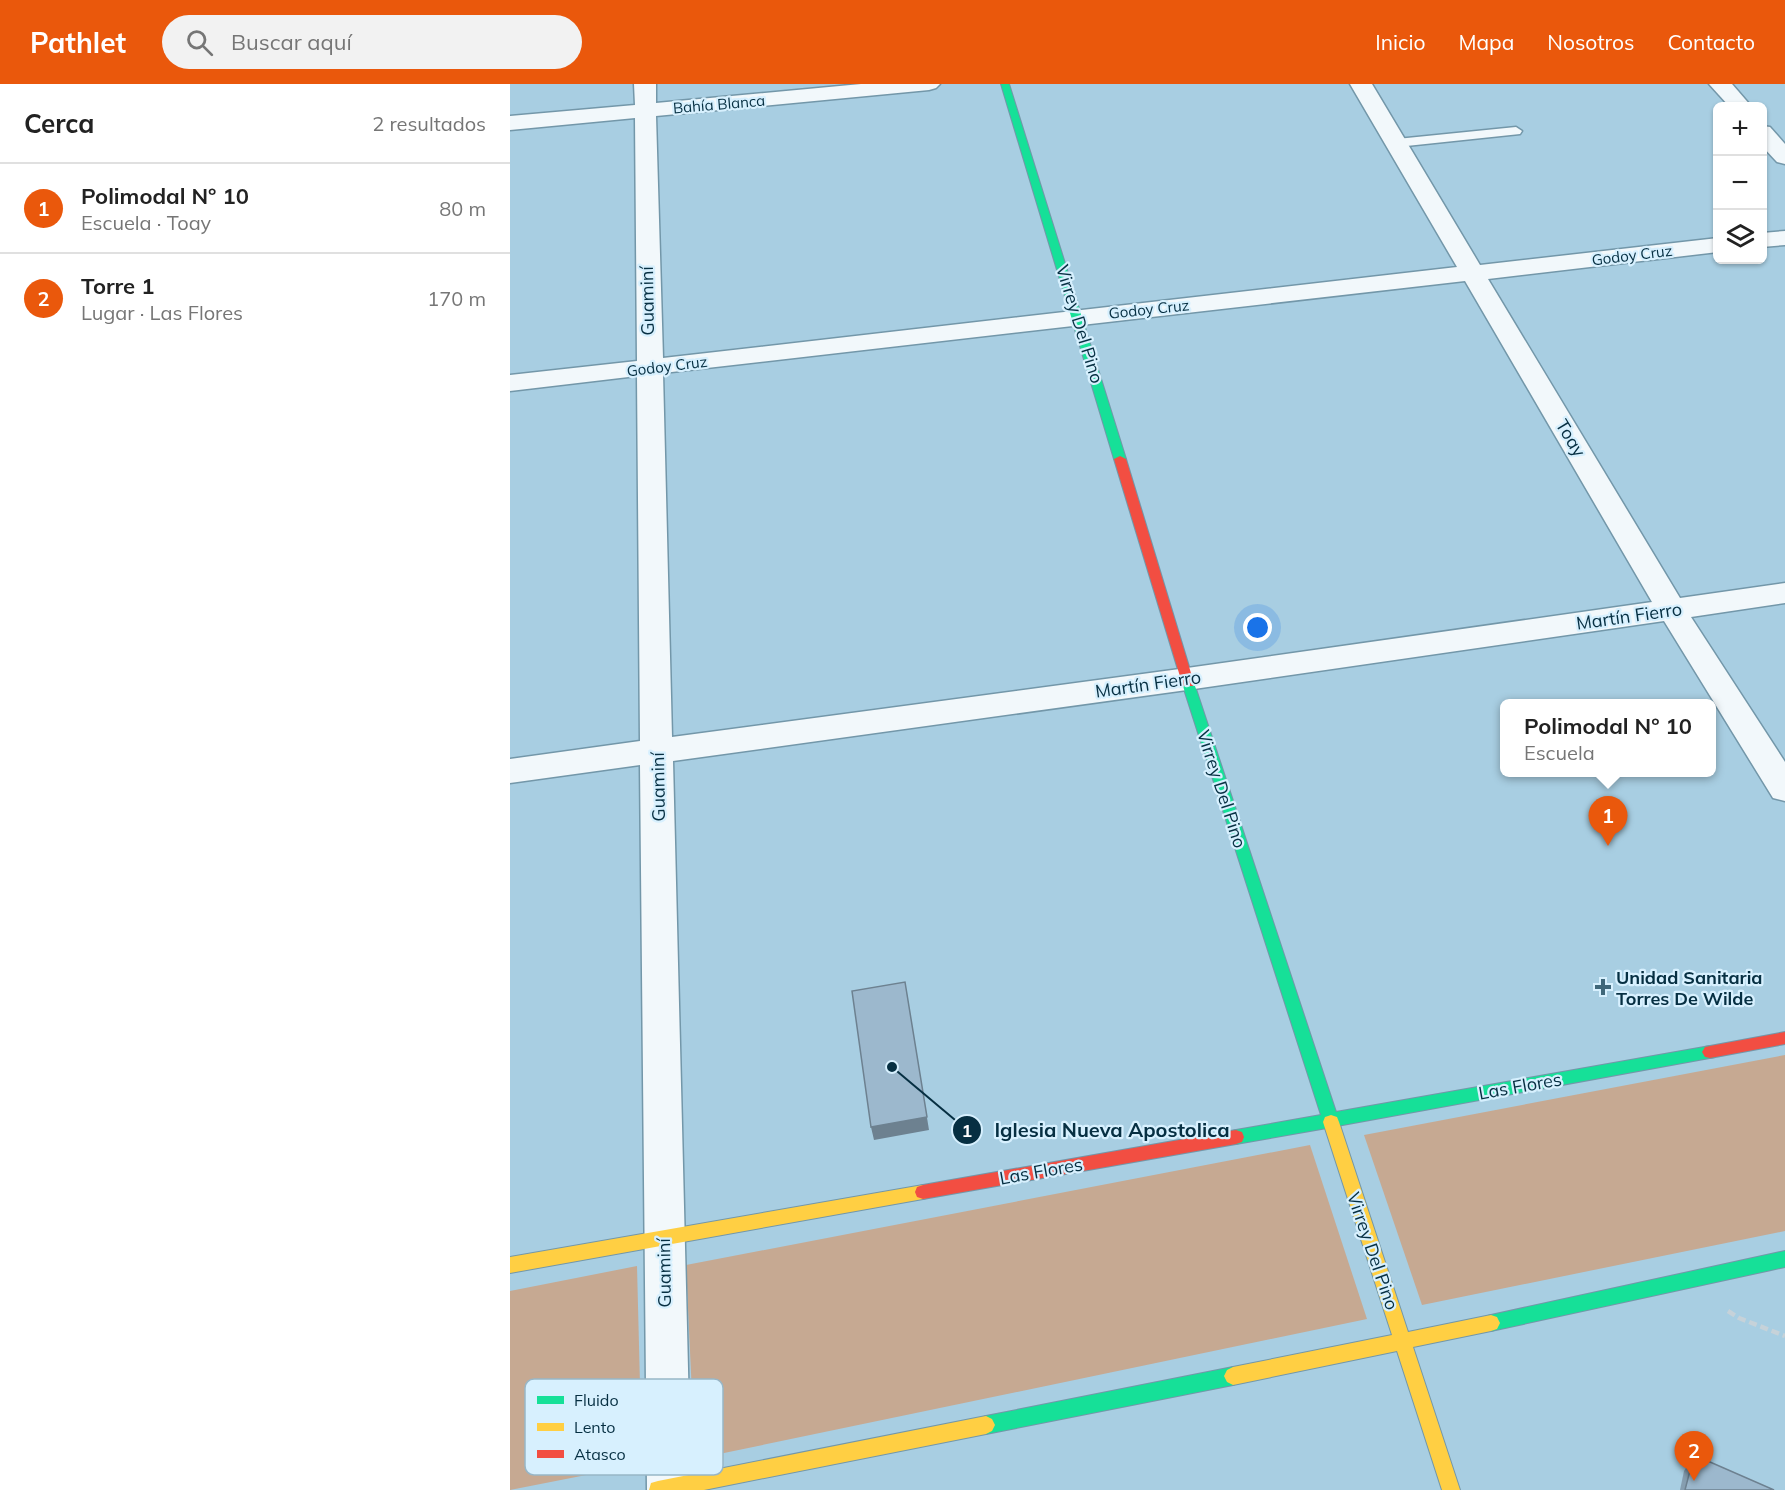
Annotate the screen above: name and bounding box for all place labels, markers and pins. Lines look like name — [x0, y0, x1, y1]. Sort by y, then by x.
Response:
pin: 1 — [1588, 796, 1628, 846]
place label: Unidad Sanitaria Torres De Wilde — [1616, 966, 1763, 1010]
marker: Unidad Sanitaria Torres De Wilde — [1594, 978, 1612, 996]
callout: Iglesia Nueva Apostolica — [952, 1111, 1241, 1149]
pin: 2 — [1674, 1432, 1714, 1481]

